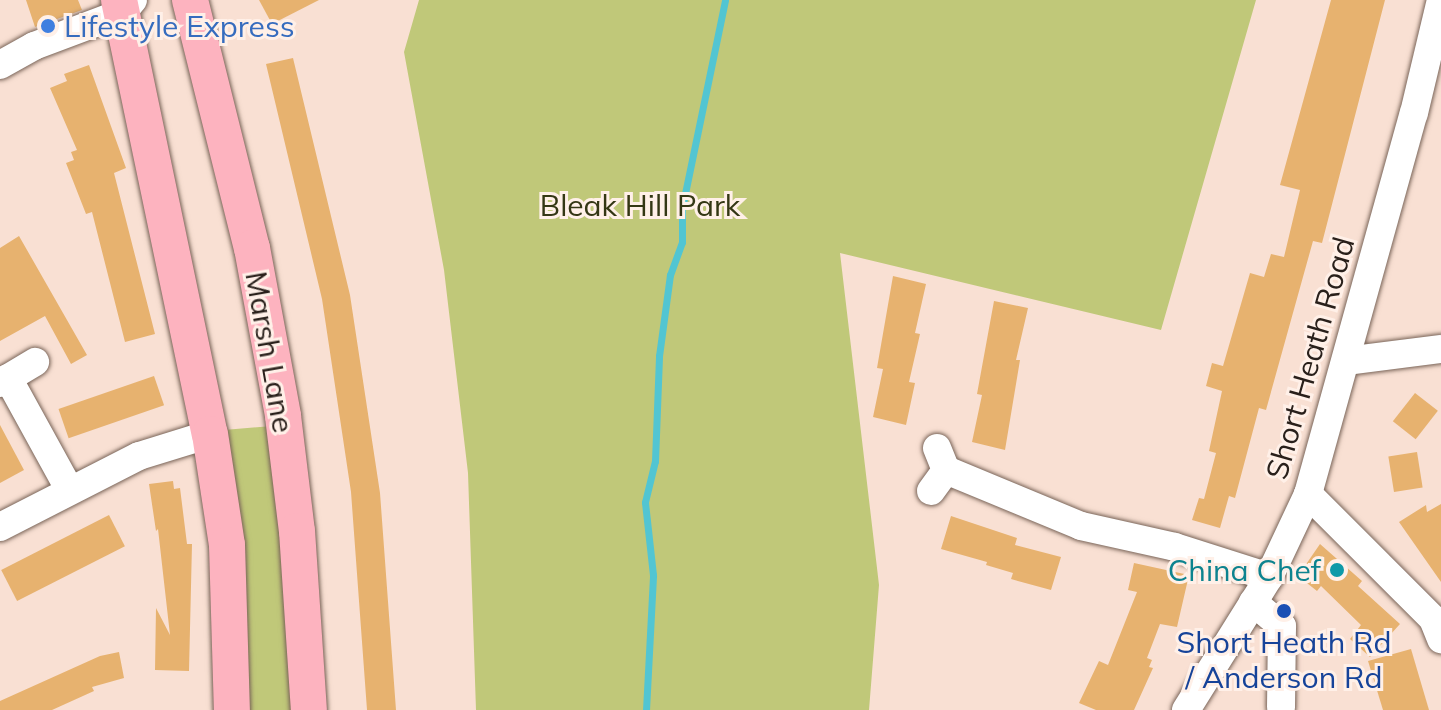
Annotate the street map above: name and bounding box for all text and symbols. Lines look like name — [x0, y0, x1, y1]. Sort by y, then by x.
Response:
place label: Lifestyle Express — [64, 8, 295, 44]
marker: Lifestyle Express — [39, 17, 57, 35]
park label: Bleak Hill Park — [540, 187, 740, 223]
street label: Short Heath Road — [1258, 233, 1362, 483]
street label: Marsh Lane — [238, 269, 302, 435]
place label: China Chef — [1168, 552, 1321, 588]
marker: China Chef — [1328, 561, 1346, 579]
marker: Short Heath Rd / Anderson Rd — [1275, 602, 1293, 620]
place label: Short Heath Rd / Anderson Rd — [1176, 624, 1392, 694]

